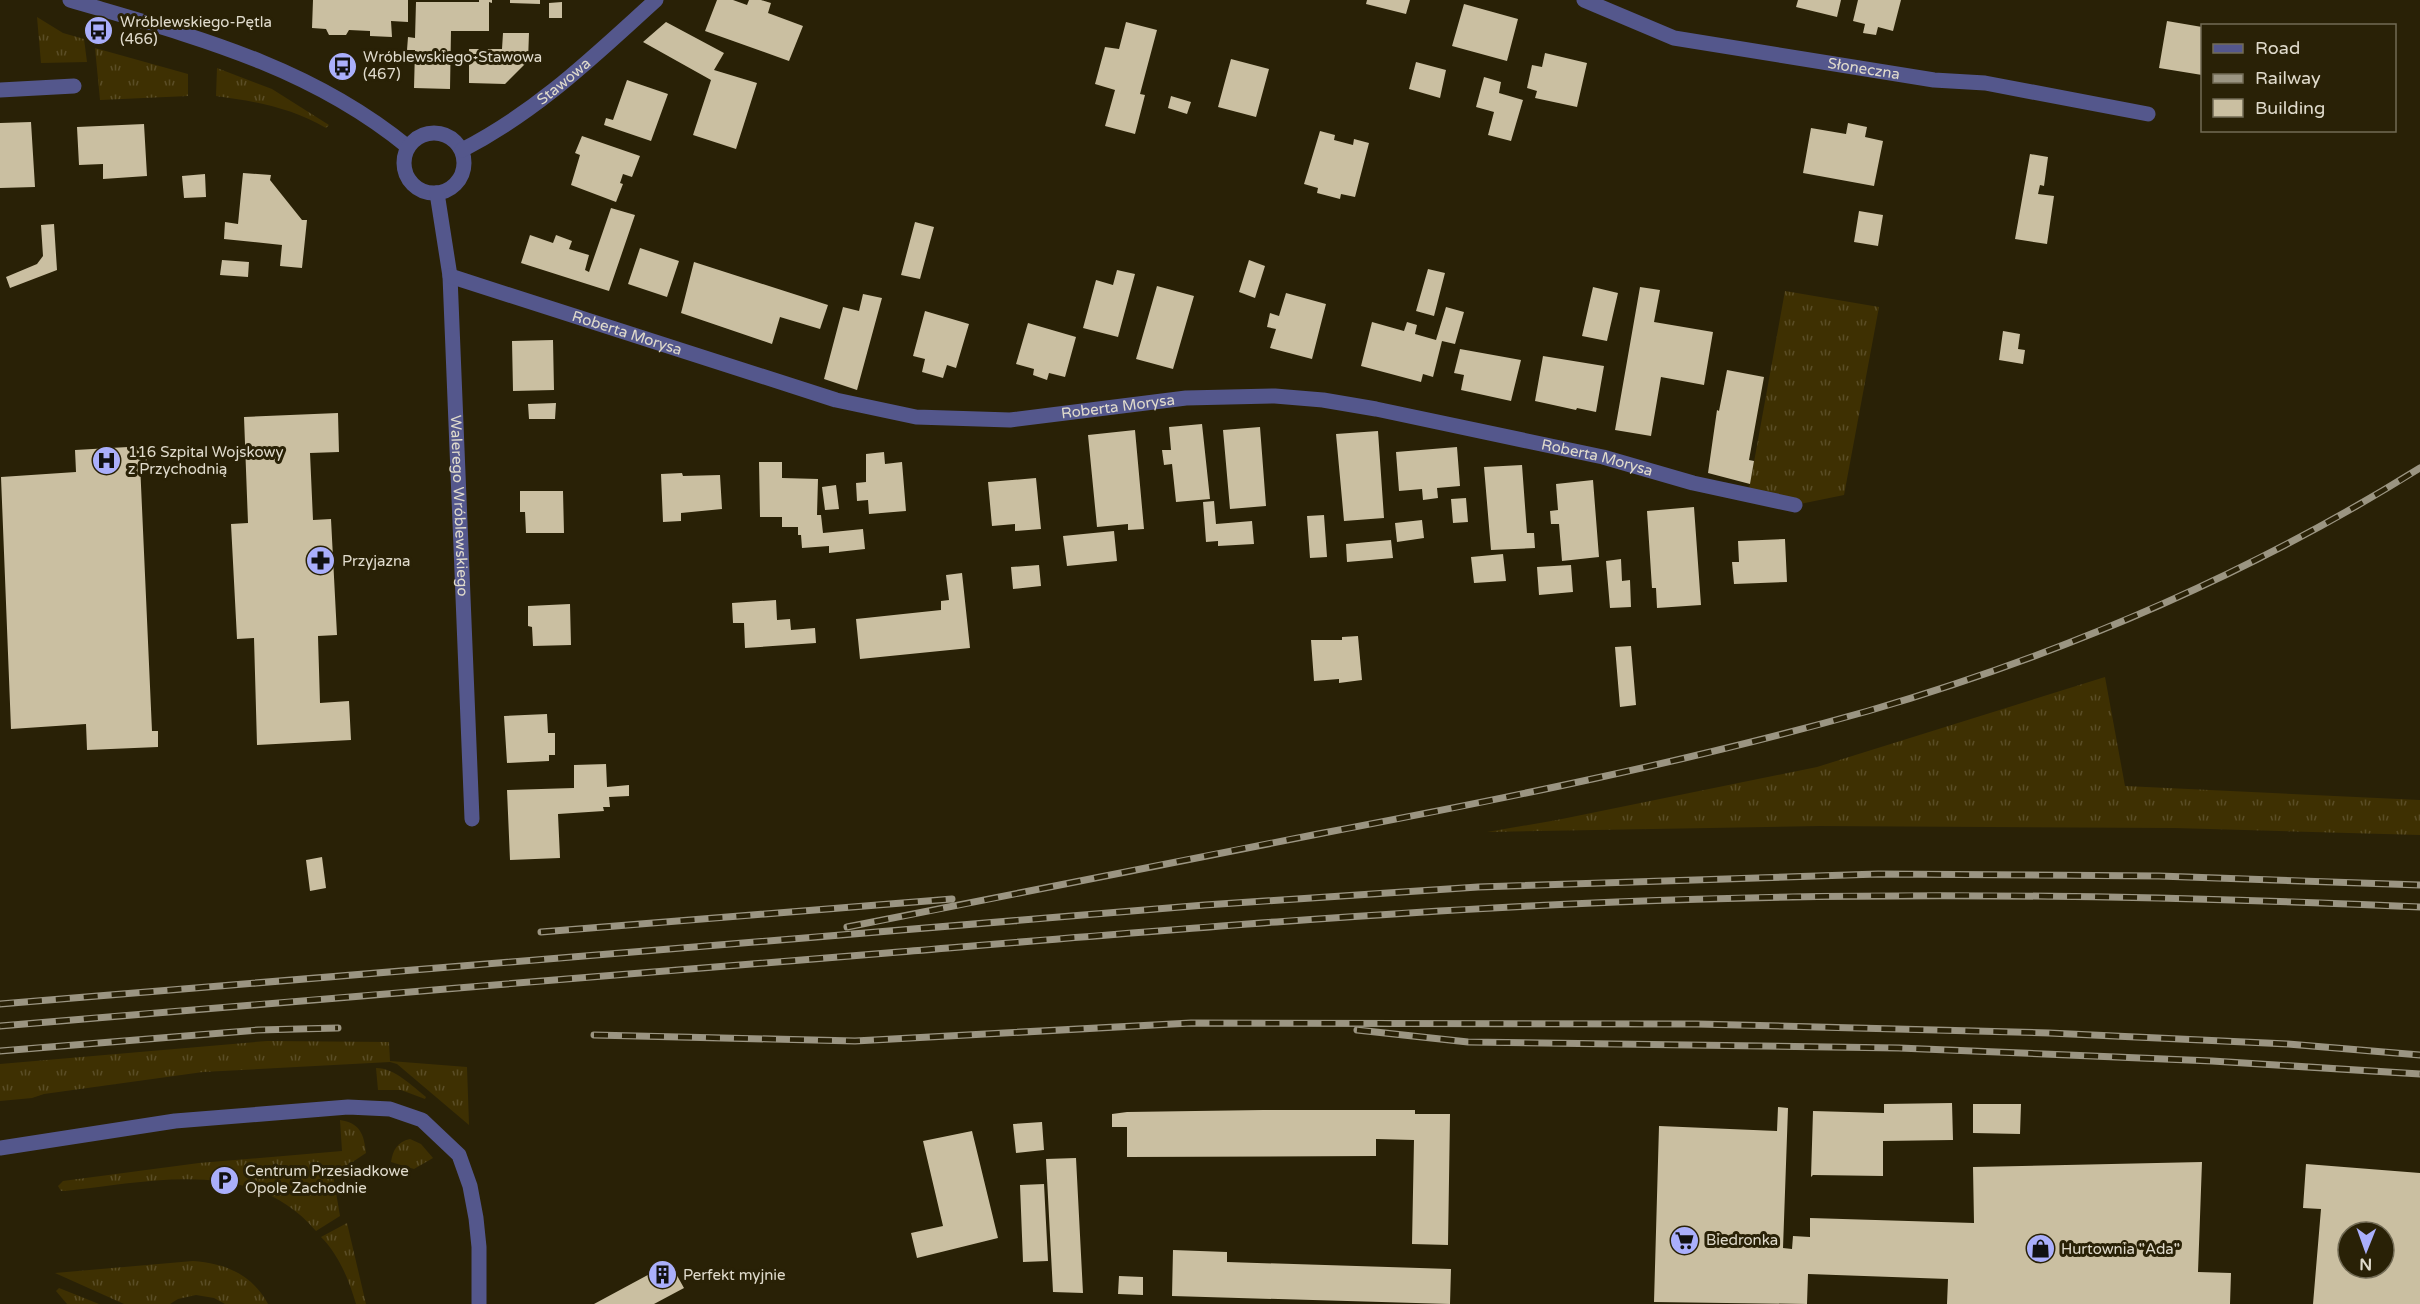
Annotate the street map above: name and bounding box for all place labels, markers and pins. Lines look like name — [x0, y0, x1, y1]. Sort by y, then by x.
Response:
place label: Wróblewskiego-Pętla (466) — [120, 13, 272, 48]
bus stop icon: Wróblewskiego-Pętla (466) — [83, 15, 115, 47]
place label: Wróblewskiego-Stawowa (467) — [363, 48, 542, 83]
bus stop icon: Wróblewskiego-Stawowa (467) — [326, 50, 358, 82]
place label: 116 Szpital Wojskowy z Przychodnią — [128, 443, 283, 478]
hospital icon: 116 Szpital Wojskowy z Przychodnią — [91, 445, 123, 477]
pharmacy icon: Przyjazna — [305, 545, 337, 577]
place label: Przyjazna — [342, 552, 411, 570]
place label: Centrum Przesiadkowe Opole Zachodnie — [245, 1162, 409, 1197]
parking icon: Centrum Przesiadkowe Opole Zachodnie — [208, 1164, 240, 1196]
supermarket icon: Biedronka — [1669, 1224, 1701, 1256]
place label: Biedronka — [1706, 1231, 1778, 1249]
shop icon: Hurtownia "Ada" — [2024, 1233, 2056, 1265]
place label: Hurtownia "Ada" — [2061, 1240, 2180, 1258]
building icon: Perfekt myjnie — [646, 1259, 678, 1291]
place label: Perfekt myjnie — [683, 1266, 786, 1284]

